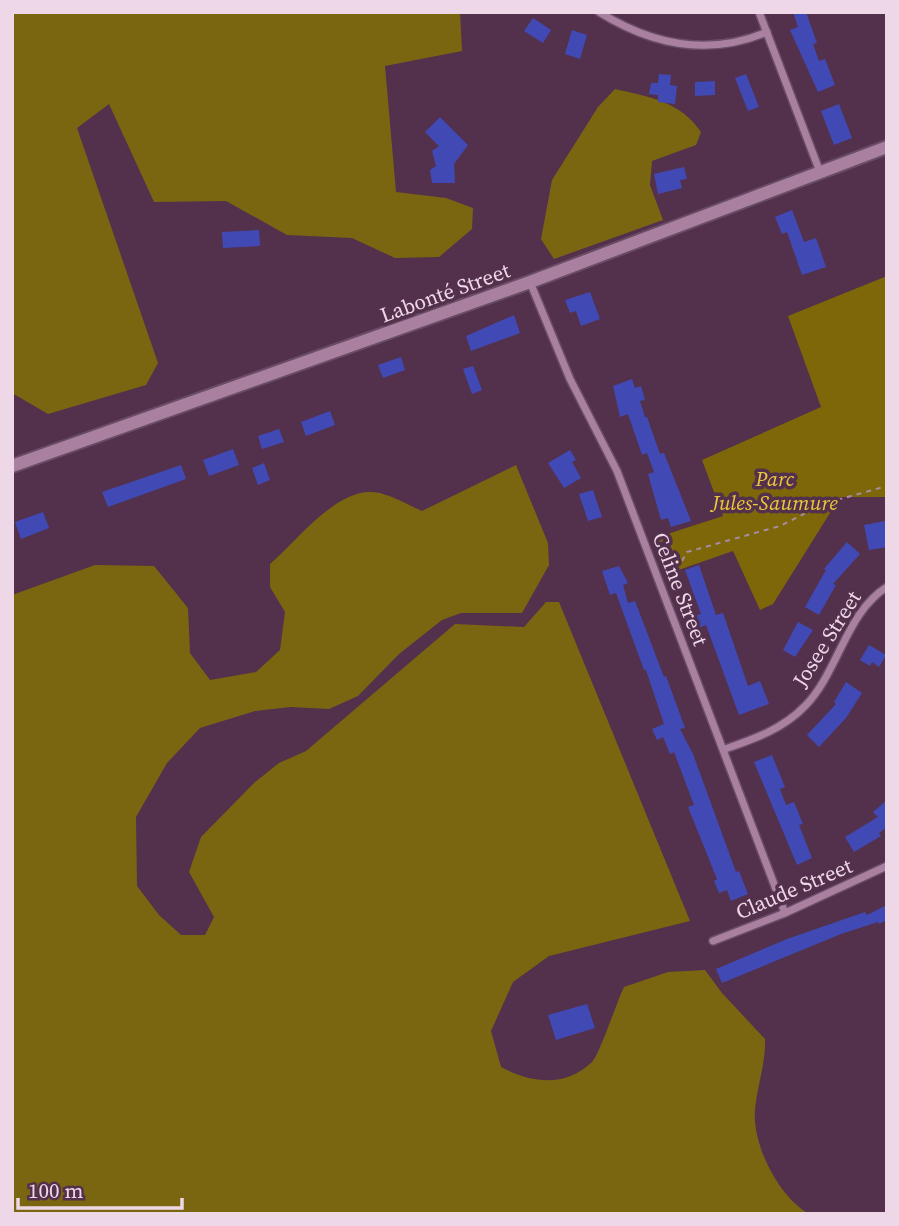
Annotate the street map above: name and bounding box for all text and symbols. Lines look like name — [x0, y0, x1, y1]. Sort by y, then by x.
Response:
street label: Labonté Street — [376, 256, 514, 329]
park label: Parc Jules-Saumure — [709, 464, 838, 517]
street label: Celine Street — [646, 528, 715, 650]
street label: Josee Street — [785, 585, 868, 693]
street label: Claude Street — [731, 851, 857, 926]
scale bar — [18, 1166, 182, 1210]
text: 100 m — [28, 1176, 83, 1205]

